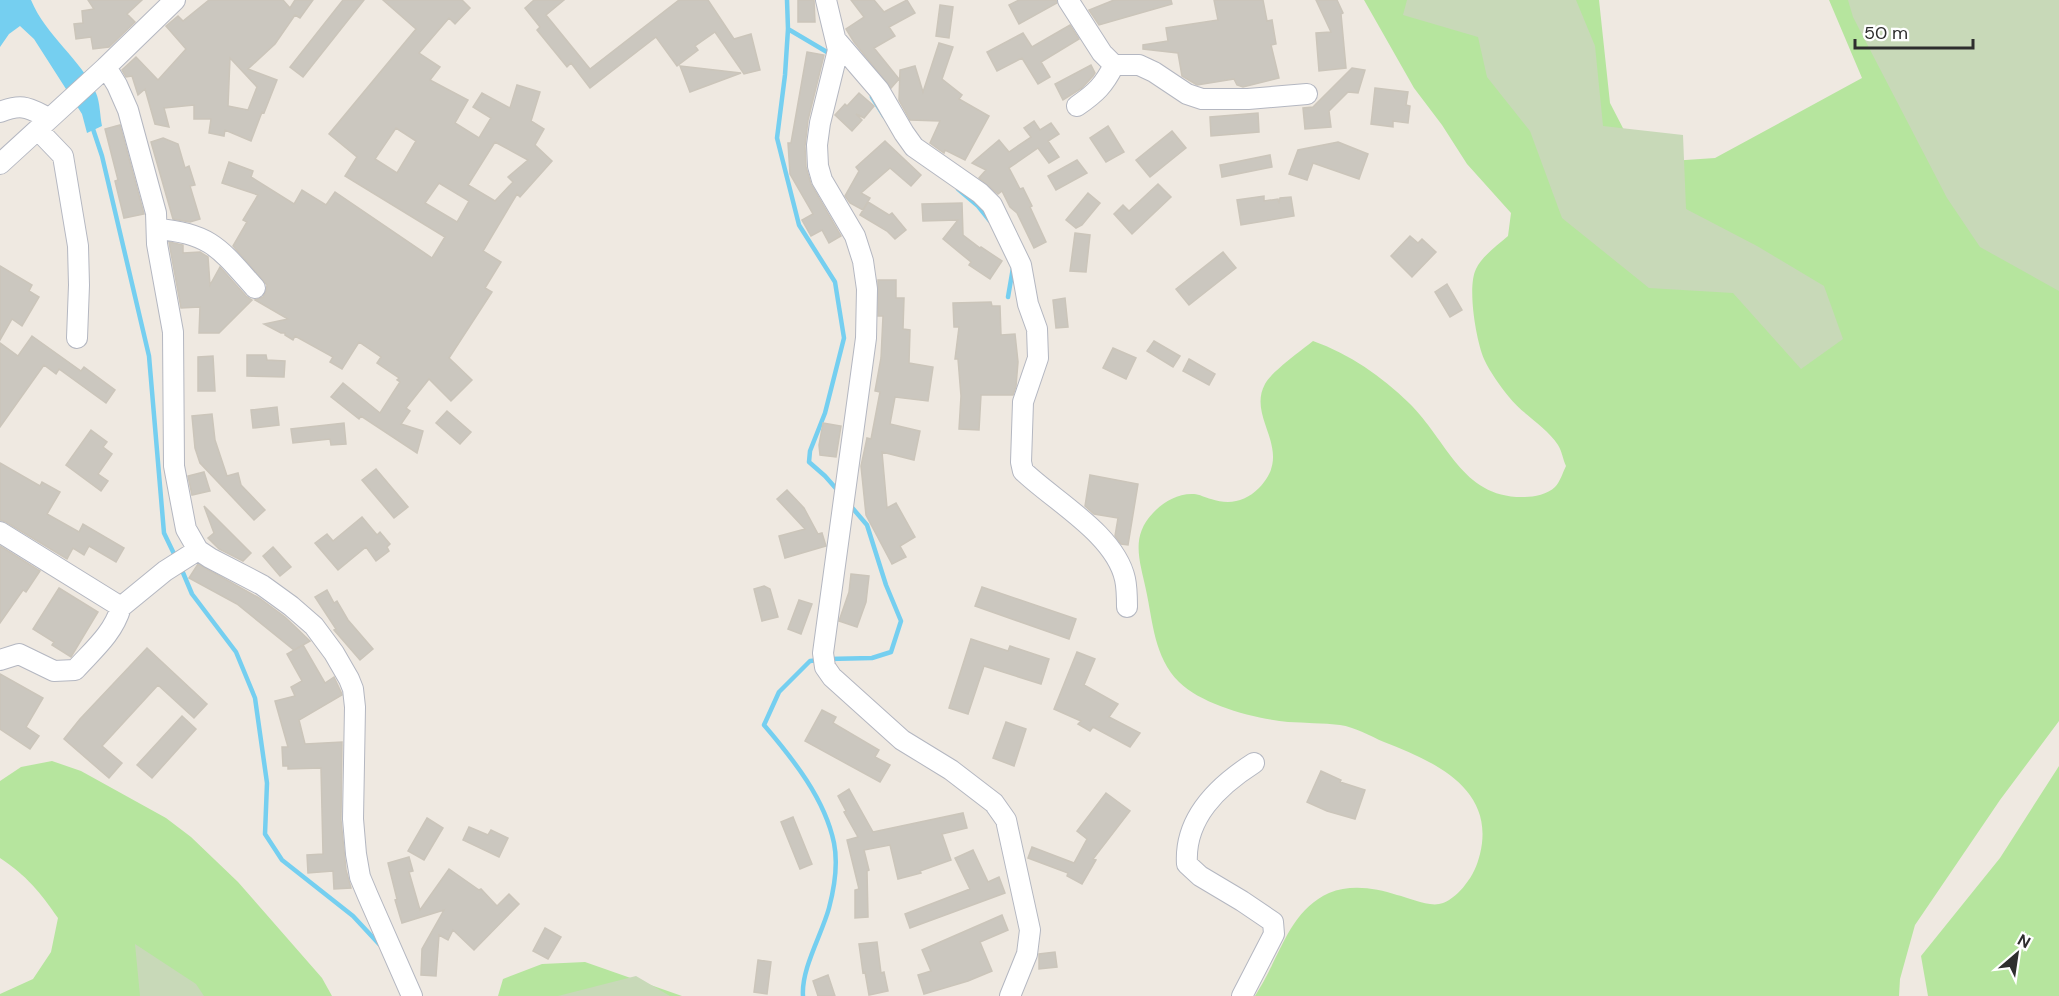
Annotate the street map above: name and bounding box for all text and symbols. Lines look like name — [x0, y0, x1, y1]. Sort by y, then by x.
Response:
scale bar — [1855, 12, 1974, 50]
text: 50 m — [1864, 21, 1908, 45]
north arrow — [1987, 924, 2047, 984]
text: N — [2014, 929, 2034, 953]

